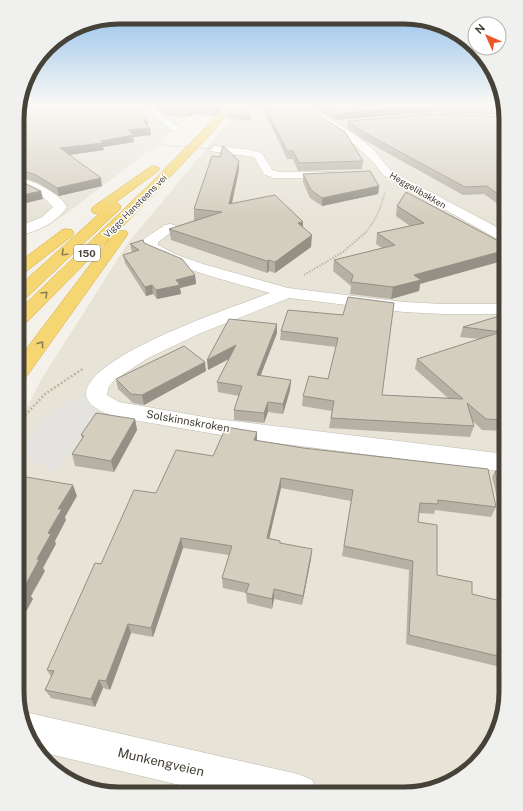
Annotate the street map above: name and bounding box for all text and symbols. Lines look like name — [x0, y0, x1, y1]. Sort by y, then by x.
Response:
north arrow — [467, 16, 507, 56]
text: N — [473, 22, 487, 36]
street label: Heggelibakken — [388, 169, 448, 211]
street label: Viggo Hansteens vei — [101, 172, 169, 240]
road number: 150 — [74, 245, 100, 261]
one-way arrow — [61, 248, 68, 255]
one-way arrow — [40, 291, 48, 299]
one-way arrow — [36, 341, 43, 348]
street label: Solskinnskroken — [145, 408, 231, 434]
street label: Munkengveien — [116, 745, 206, 779]

